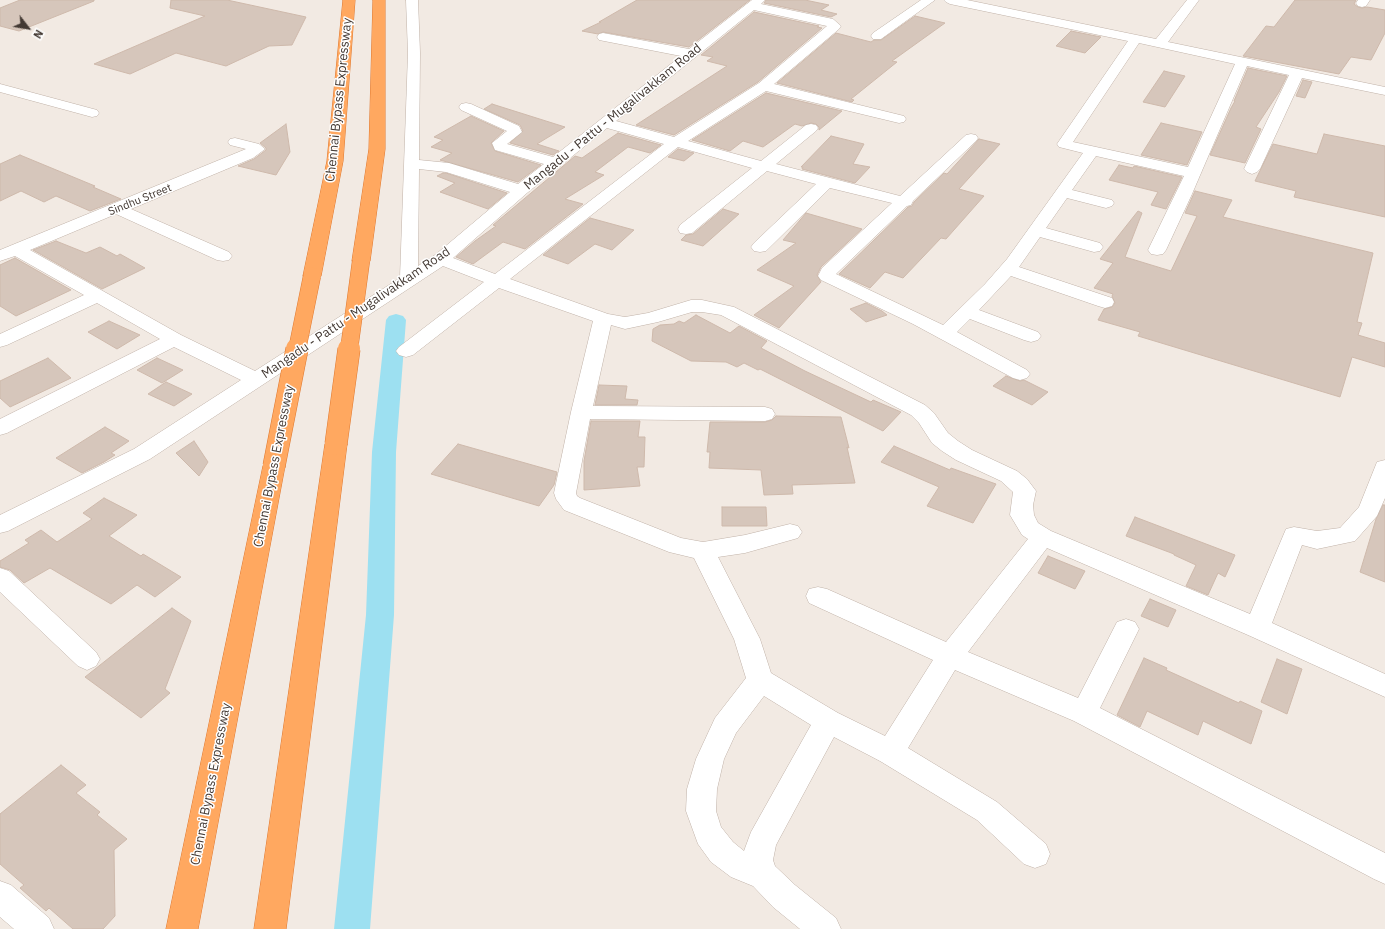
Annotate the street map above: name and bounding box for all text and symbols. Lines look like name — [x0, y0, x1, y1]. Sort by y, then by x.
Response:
north arrow — [8, 8, 48, 48]
street label: Chennai Bypass Expressway — [323, 17, 355, 183]
text: N — [30, 27, 46, 41]
street label: Mangadu - Pattu - Mugalivakkam Road — [521, 40, 705, 194]
street label: Sindhu Street — [106, 181, 174, 219]
street label: Mangadu - Pattu - Mugalivakkam Road — [259, 244, 453, 382]
street label: Chennai Bypass Expressway — [251, 384, 297, 548]
street label: Chennai Bypass Expressway — [188, 702, 234, 866]

